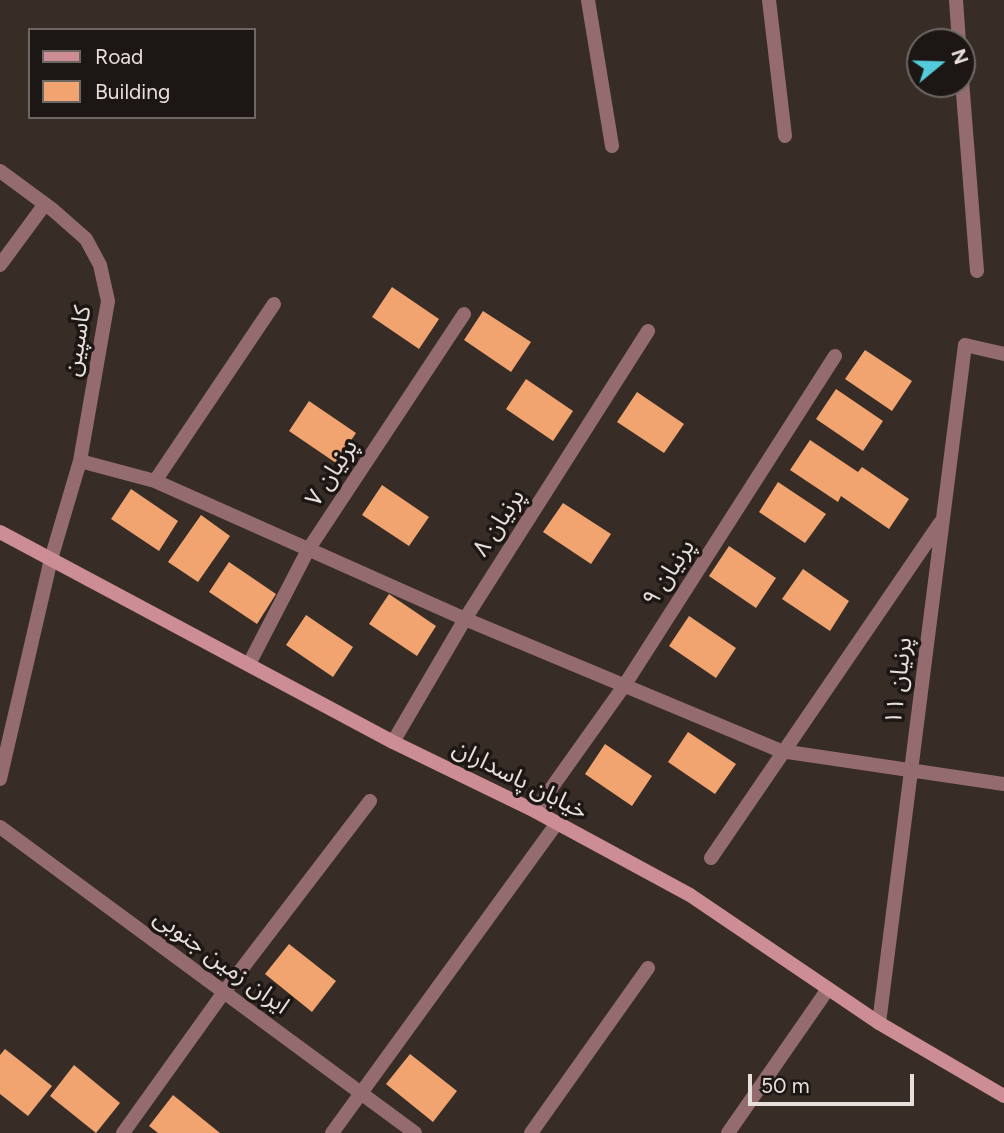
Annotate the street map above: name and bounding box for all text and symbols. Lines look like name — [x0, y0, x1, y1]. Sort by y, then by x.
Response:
legend — [28, 28, 256, 119]
north arrow — [906, 28, 976, 98]
text: Road — [95, 44, 143, 69]
text: N — [946, 46, 973, 67]
text: Building — [95, 79, 170, 104]
street label: کاسپین — [58, 304, 98, 378]
street label: پرنیان ۷ — [300, 434, 364, 512]
street label: پرنیان ۸ — [467, 484, 531, 562]
street label: پرنیان ۹ — [637, 534, 701, 612]
street label: پرنیان ۱۱ — [879, 635, 919, 727]
street label: خیابان پاسداران — [448, 734, 592, 826]
street label: ایران زمین جنوبی — [148, 903, 294, 1021]
scale bar — [752, 1060, 918, 1104]
text: 50 m — [761, 1073, 810, 1098]

